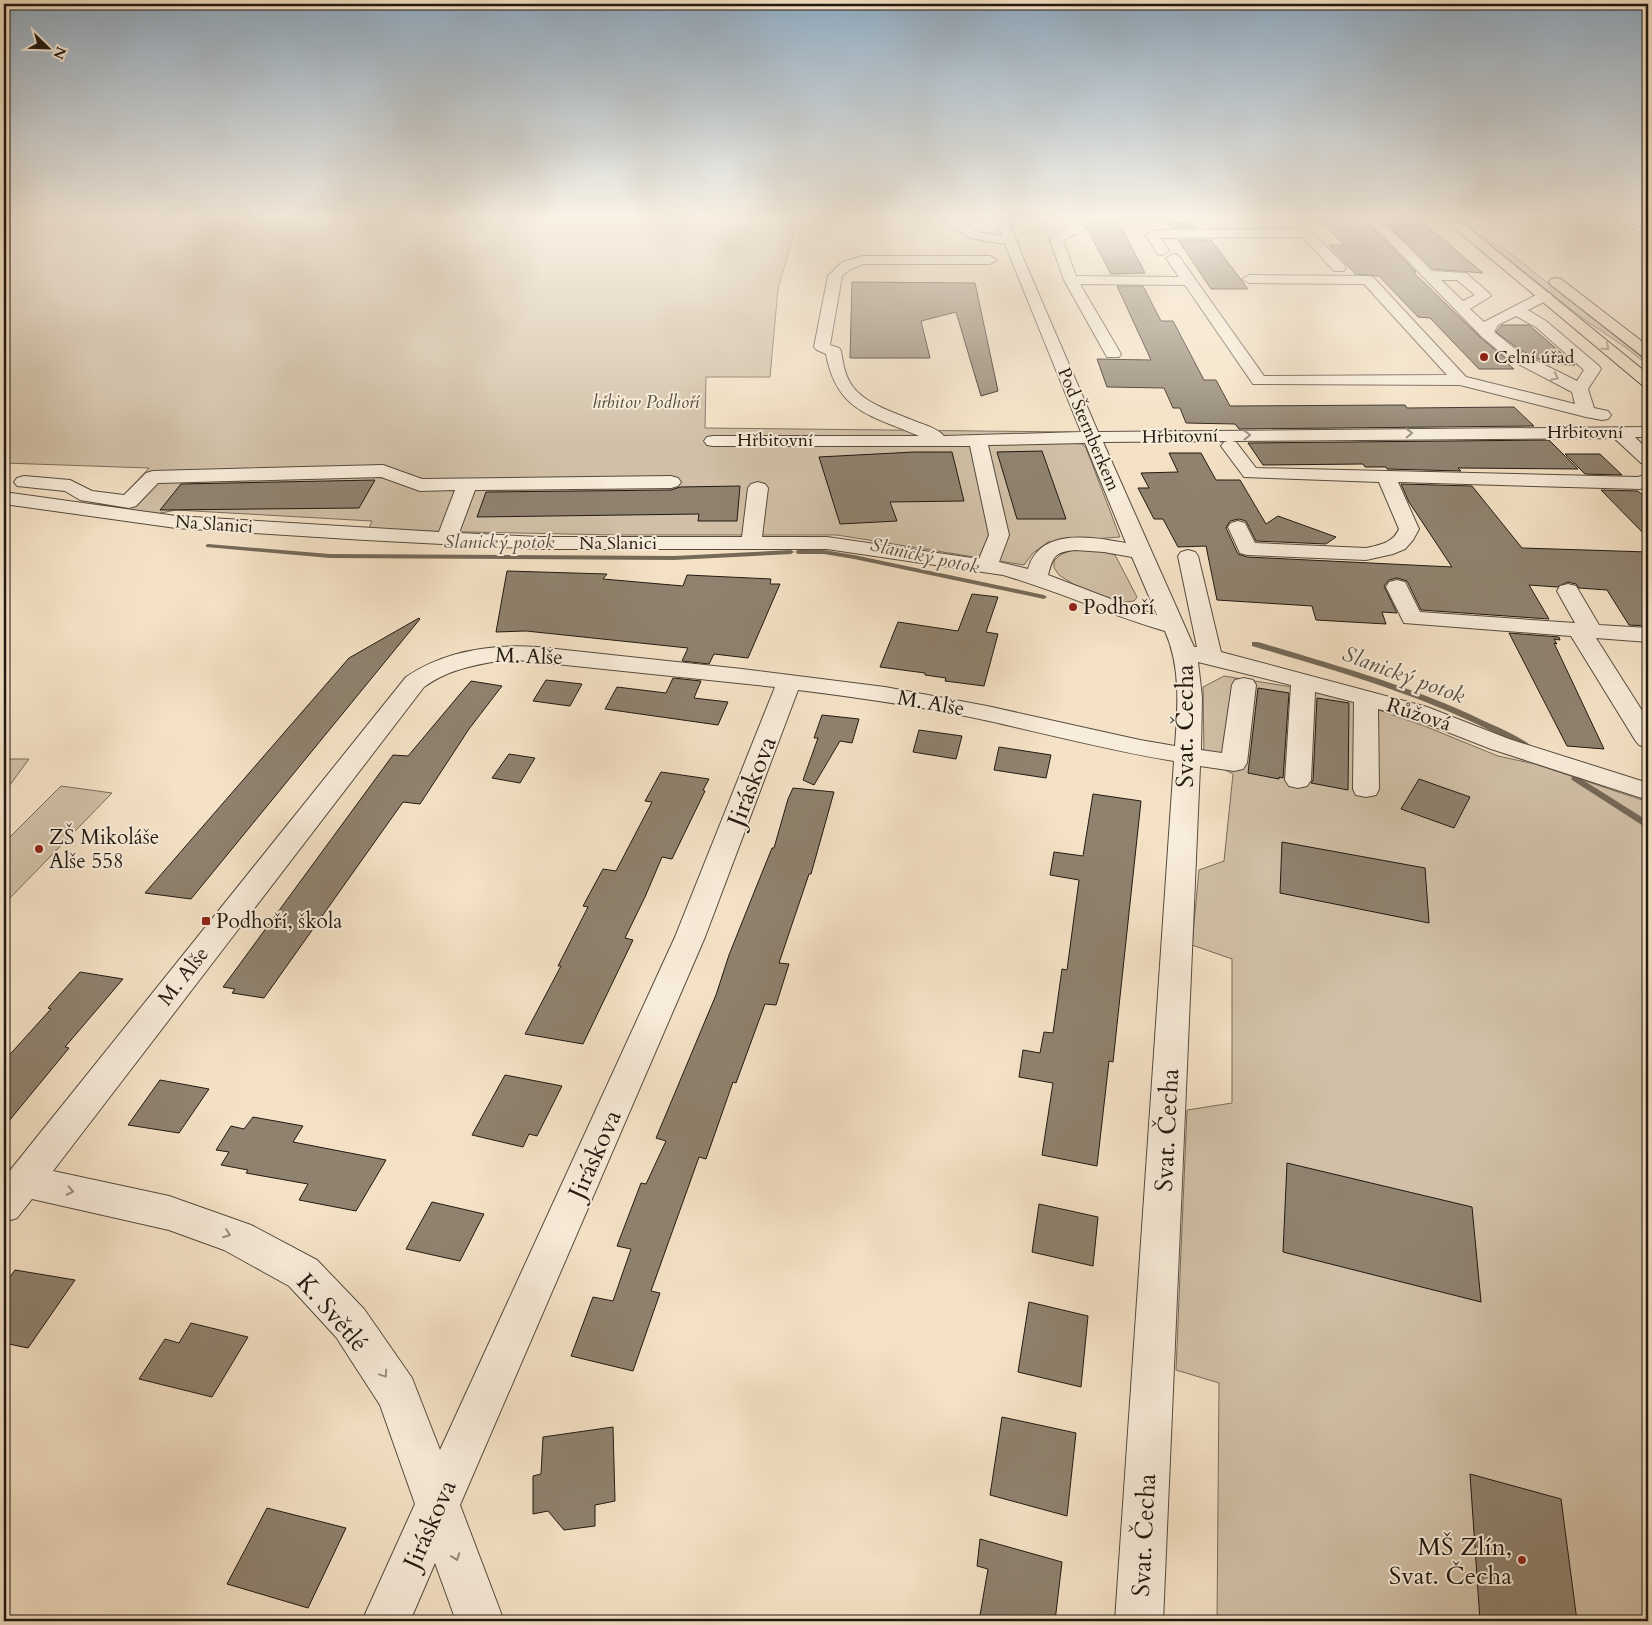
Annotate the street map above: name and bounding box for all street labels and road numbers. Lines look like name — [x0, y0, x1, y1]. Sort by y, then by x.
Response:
street label: Pod Šternberkem — [1051, 364, 1126, 495]
street label: Hřbitovní — [1547, 420, 1623, 445]
street label: Hřbitovní — [1142, 423, 1218, 450]
street label: Hřbitovní — [737, 428, 813, 453]
street label: Na Slanici — [174, 509, 254, 540]
street label: Na Slanici — [579, 531, 657, 556]
street label: M. Alše — [495, 641, 563, 672]
street label: Svat. Čecha — [1168, 664, 1202, 788]
street label: M. Alše — [895, 683, 967, 724]
street label: Růžová — [1383, 690, 1455, 739]
street label: Jiráskova — [718, 731, 785, 835]
street label: M. Alše — [151, 941, 216, 1012]
street label: Svat. Čecha — [1147, 1067, 1187, 1193]
street label: Jiráskova — [559, 1104, 630, 1208]
street label: K. Světlé — [289, 1266, 376, 1359]
street label: Svat. Čecha — [1124, 1472, 1164, 1598]
street label: Jiráskova — [394, 1474, 465, 1578]

